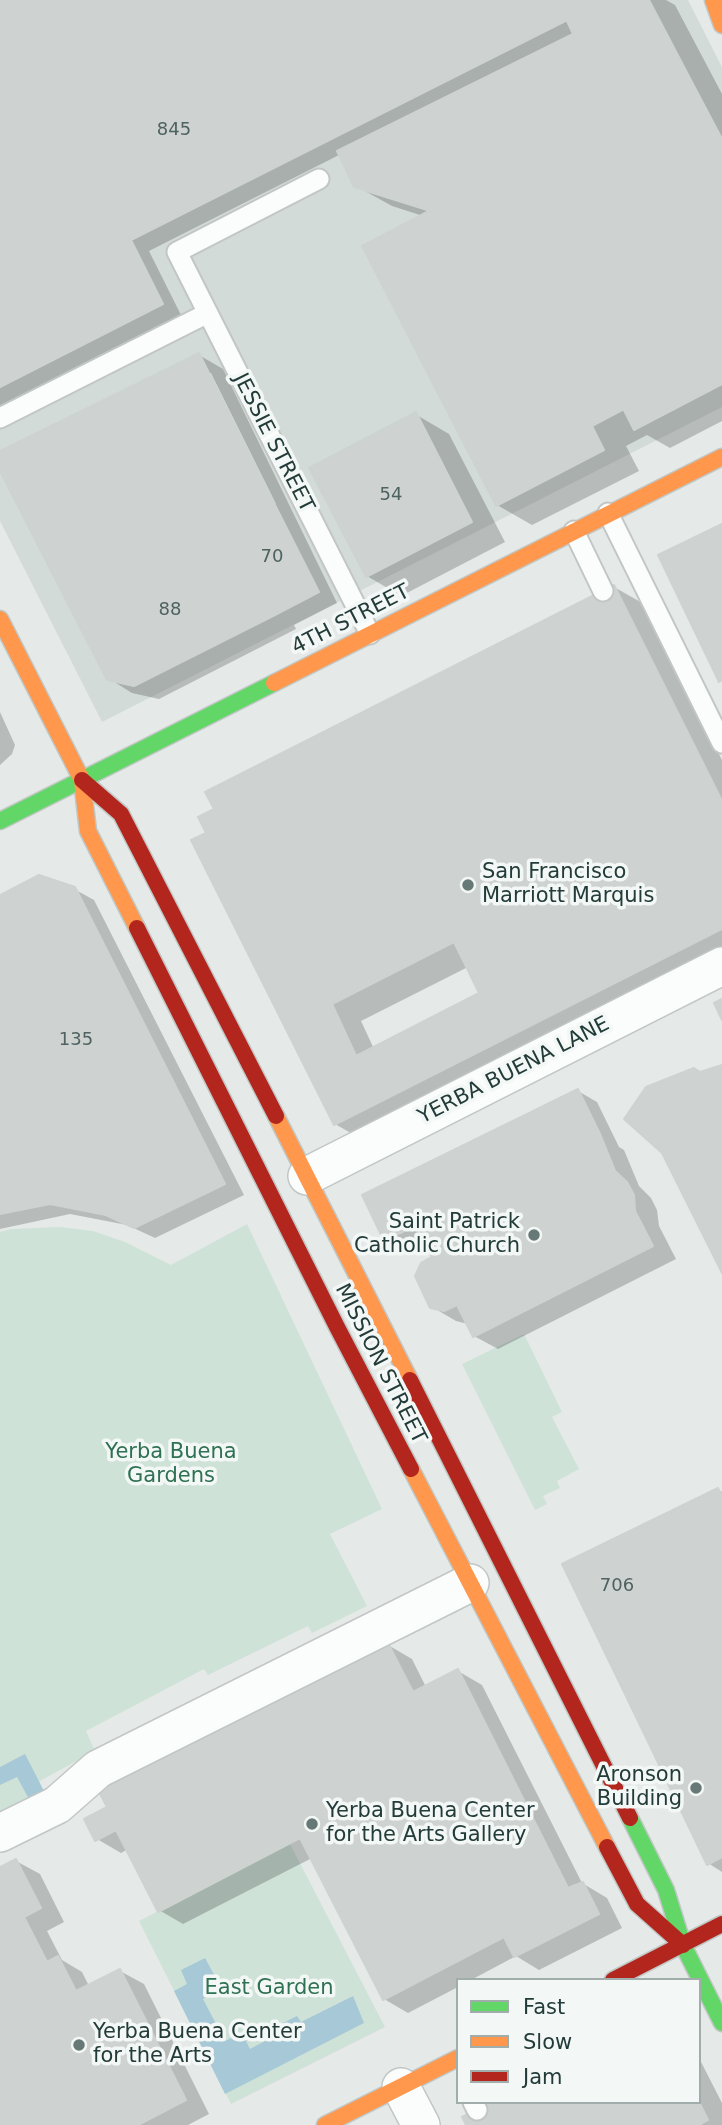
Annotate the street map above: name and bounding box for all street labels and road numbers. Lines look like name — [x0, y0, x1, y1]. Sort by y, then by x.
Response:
street label: JESSIE STREET — [227, 369, 319, 517]
street label: 4TH STREET — [288, 580, 414, 660]
street label: YERBA BUENA LANE — [414, 1012, 614, 1130]
street label: MISSION STREET — [329, 1280, 431, 1448]

